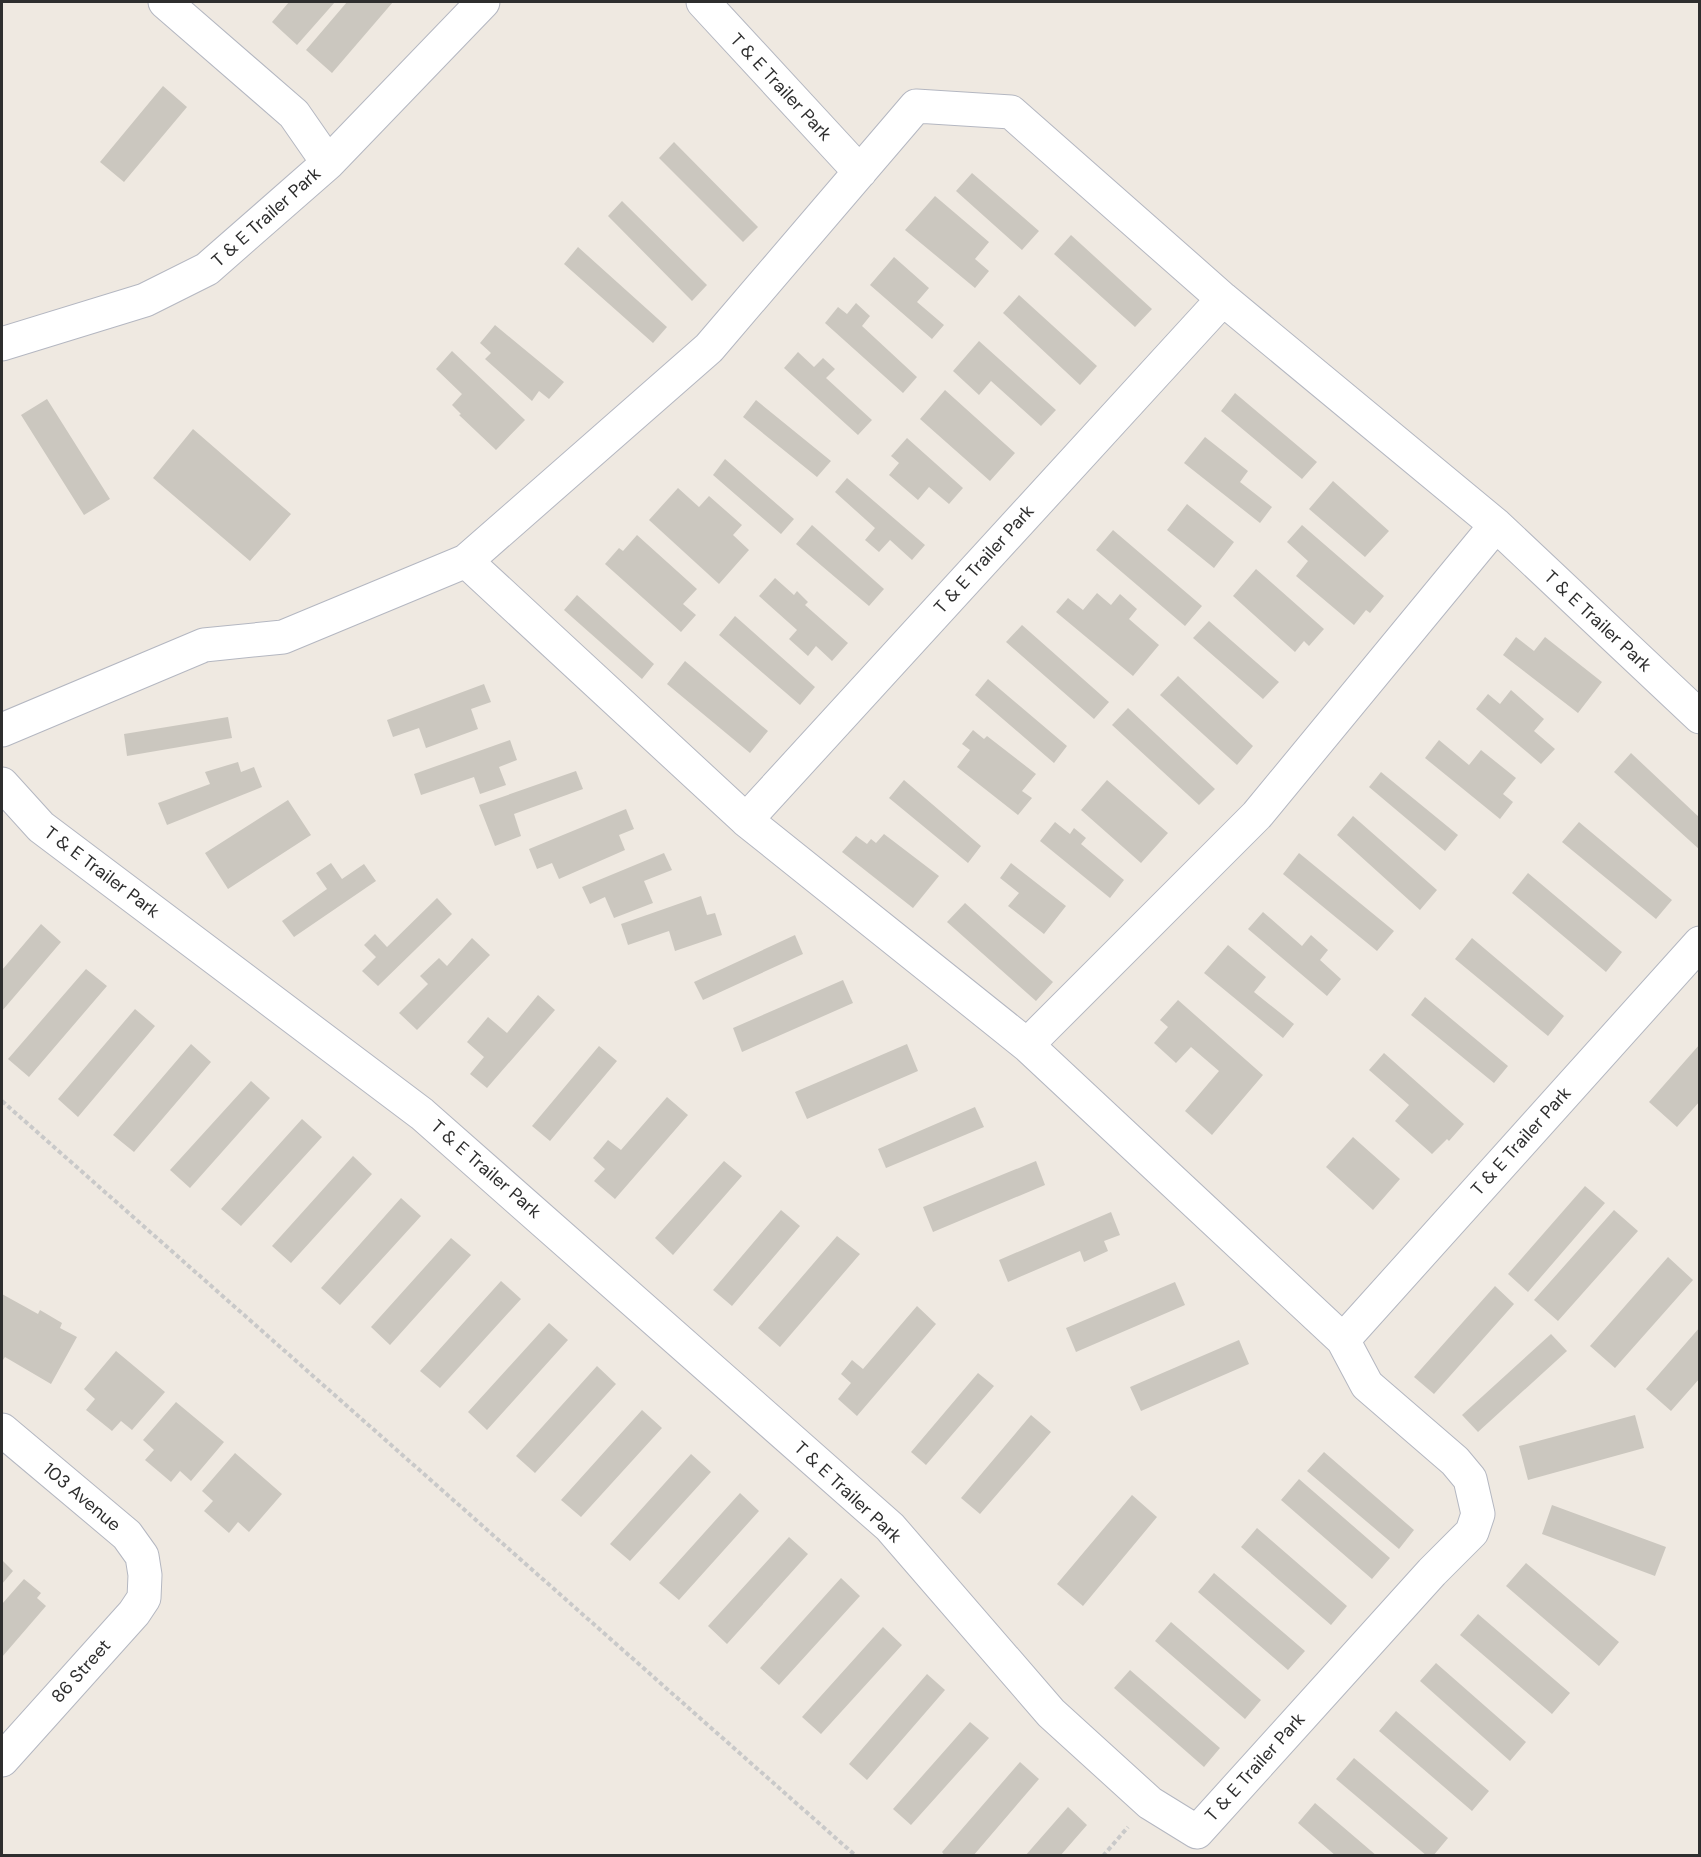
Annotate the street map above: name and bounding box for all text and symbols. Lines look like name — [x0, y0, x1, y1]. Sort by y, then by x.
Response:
street label: T & E Trailer Park — [725, 28, 837, 146]
street label: T & E Trailer Park — [206, 162, 326, 272]
street label: T & E Trailer Park — [929, 499, 1039, 619]
street label: T & E Trailer Park — [1539, 565, 1657, 677]
street label: T & E Trailer Park — [39, 821, 165, 923]
street label: T & E Trailer Park — [1466, 1081, 1576, 1201]
street label: T & E Trailer Park — [426, 1114, 546, 1224]
street label: T & E Trailer Park — [789, 1436, 907, 1548]
street label: 103 Avenue — [38, 1457, 126, 1537]
street label: 86 Street — [46, 1634, 116, 1708]
street label: T & E Trailer Park — [1200, 1707, 1310, 1827]

